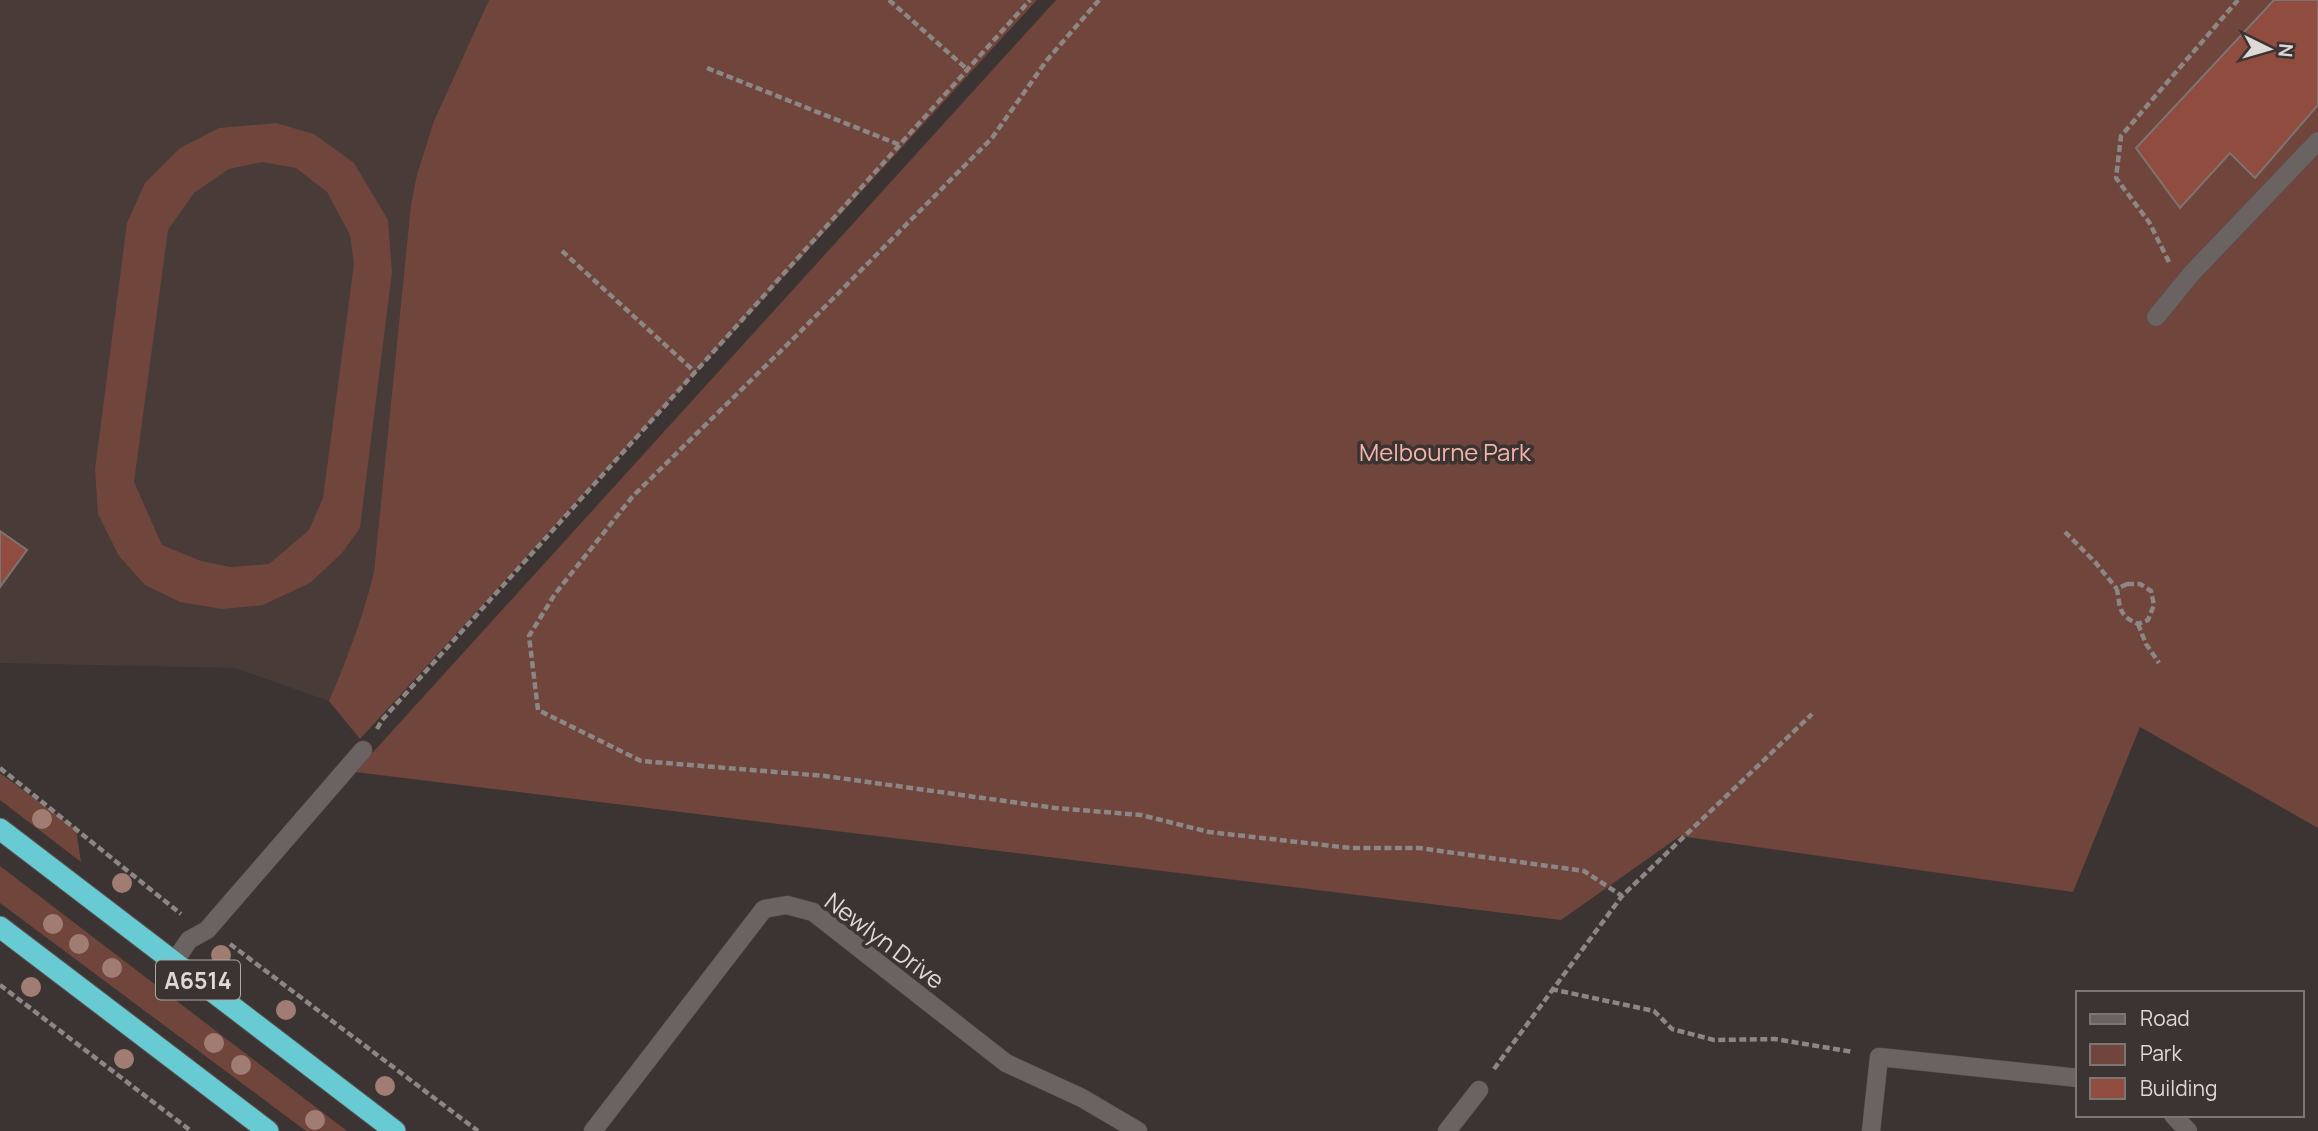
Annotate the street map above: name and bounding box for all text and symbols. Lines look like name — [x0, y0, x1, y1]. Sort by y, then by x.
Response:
north arrow — [2234, 14, 2304, 84]
text: N — [2272, 43, 2299, 58]
park label: Melbourne Park — [1359, 435, 1532, 468]
street label: Newlyn Drive — [818, 884, 952, 996]
road number: A6514 — [156, 960, 240, 1000]
legend — [2076, 991, 2304, 1117]
text: Road — [2140, 1004, 2190, 1032]
text: Park — [2140, 1039, 2182, 1067]
text: Building — [2140, 1074, 2217, 1102]

